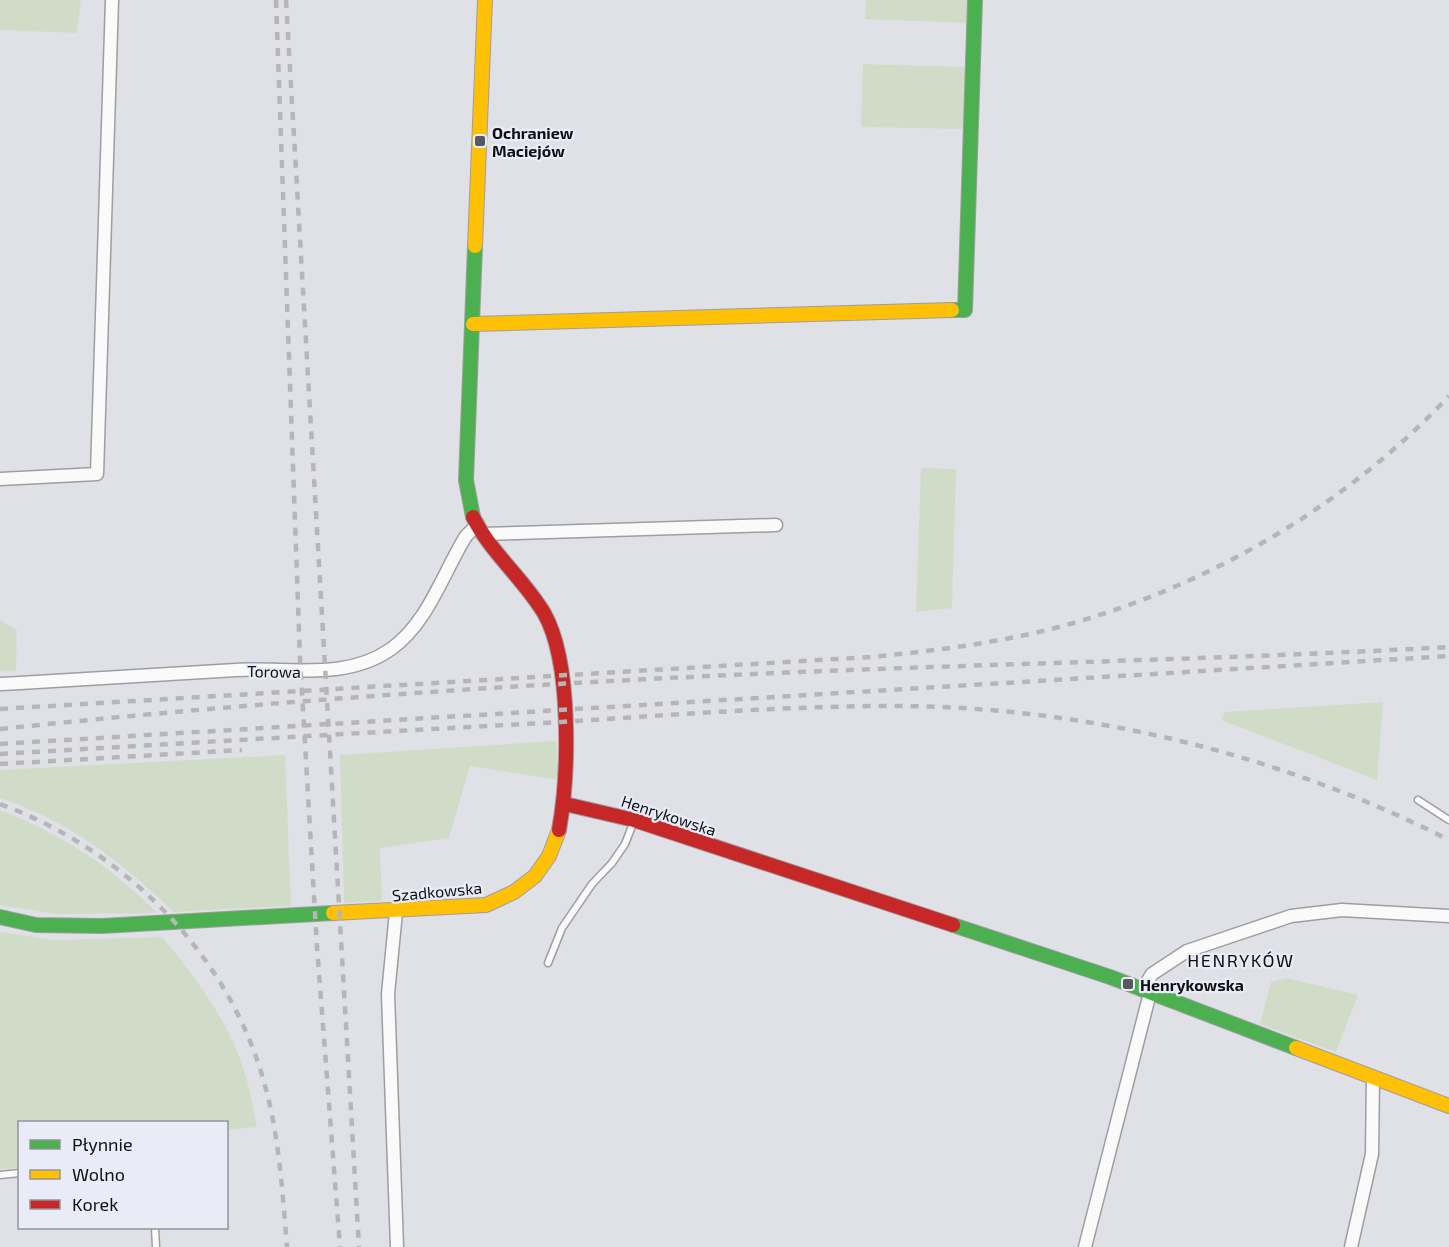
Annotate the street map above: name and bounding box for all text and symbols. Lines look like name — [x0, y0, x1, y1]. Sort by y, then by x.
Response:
place label: Ochraniew Maciejów — [492, 123, 574, 160]
marker: Ochraniew Maciejów — [473, 134, 487, 148]
street label: Torowa — [247, 661, 301, 681]
street label: Henrykowska — [619, 791, 719, 839]
street label: Szadkowska — [391, 878, 483, 904]
district label: HENRYKÓW — [1187, 949, 1295, 971]
place label: Henrykowska — [1140, 975, 1244, 995]
marker: Henrykowska — [1121, 977, 1135, 991]
legend — [18, 1121, 228, 1229]
text: Płynnie — [72, 1133, 133, 1155]
text: Wolno — [72, 1163, 125, 1185]
text: Korek — [72, 1193, 118, 1215]

